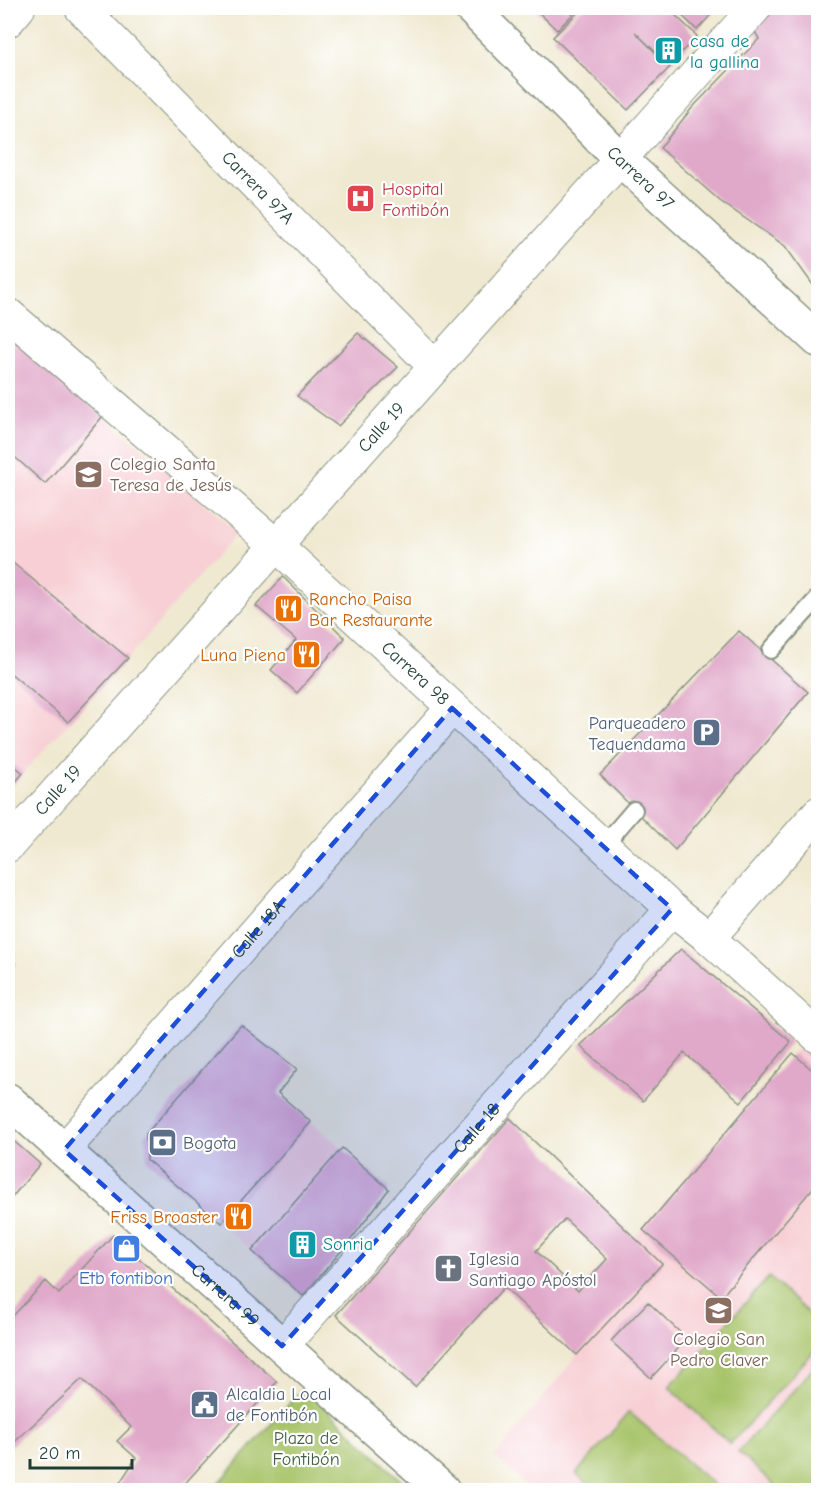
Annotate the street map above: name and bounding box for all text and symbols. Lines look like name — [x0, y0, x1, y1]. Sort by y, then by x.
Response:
place label: casa de la gallina — [690, 31, 759, 73]
building icon: casa de la gallina — [653, 35, 685, 67]
street label: Carrera 97 — [603, 142, 679, 214]
street label: Carrera 97A — [217, 147, 298, 228]
place label: Hospital Fontibón — [382, 179, 449, 221]
hospital icon: Hospital Fontibón — [345, 183, 377, 215]
street label: Calle 19 — [353, 398, 409, 457]
place label: Colegio Santa Teresa de Jesús — [110, 454, 232, 496]
school or university icon: Colegio Santa Teresa de Jesús — [73, 458, 105, 490]
place label: Rancho Paisa Bar Restaurante — [309, 589, 432, 631]
restaurant icon: Rancho Paisa Bar Restaurante — [272, 593, 304, 625]
street label: Carrera 98 — [377, 637, 453, 709]
restaurant icon: Luna Piena — [291, 639, 323, 671]
place label: Luna Piena — [200, 645, 286, 666]
place label: Parqueadero Tequendama — [589, 713, 686, 755]
parking icon: Parqueadero Tequendama — [691, 717, 723, 749]
street label: Calle 19 — [30, 761, 86, 819]
street label: Calle 18A — [227, 896, 289, 962]
street label: Calle 18 — [449, 1099, 504, 1157]
bank icon: Bogota — [146, 1127, 178, 1159]
place label: Bogota — [183, 1133, 237, 1154]
restaurant icon: Friss Broaster — [223, 1201, 255, 1233]
place label: Friss Broaster — [110, 1207, 219, 1228]
building icon: Sonria — [286, 1228, 318, 1260]
shop icon: Etb fontibon — [110, 1233, 142, 1265]
place label: Sonria — [323, 1234, 373, 1255]
place label: Iglesia Santiago Apóstol — [469, 1249, 597, 1291]
church icon: Iglesia Santiago Apóstol — [432, 1253, 464, 1285]
street label: Carrera 99 — [187, 1259, 264, 1331]
place label: Etb fontibon — [79, 1268, 173, 1289]
school or university icon: Colegio San Pedro Claver — [703, 1294, 735, 1326]
place label: Colegio San Pedro Claver — [670, 1329, 769, 1371]
place label: Alcaldia Local de Fontibón — [226, 1384, 331, 1426]
public building icon: Alcaldia Local de Fontibón — [189, 1388, 221, 1420]
park label: Plaza de Fontibón — [272, 1428, 340, 1470]
scale bar — [30, 1432, 132, 1470]
text: 20 m — [39, 1443, 80, 1464]

